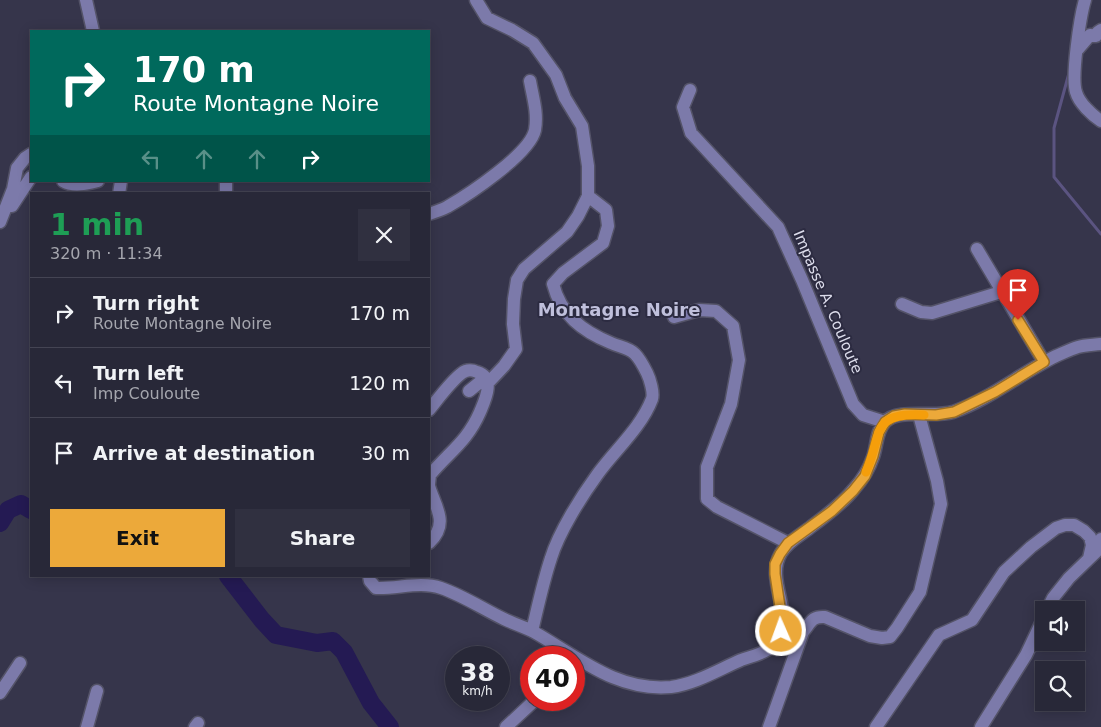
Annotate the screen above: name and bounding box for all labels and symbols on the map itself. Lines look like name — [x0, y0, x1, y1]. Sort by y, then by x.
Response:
street label: Impasse A. Couloute — [790, 228, 866, 376]
pin — [997, 269, 1039, 320]
district label: Montagne Noire — [538, 299, 700, 320]
position arrow — [754, 604, 806, 656]
speed limit sign: 40 — [520, 646, 585, 711]

